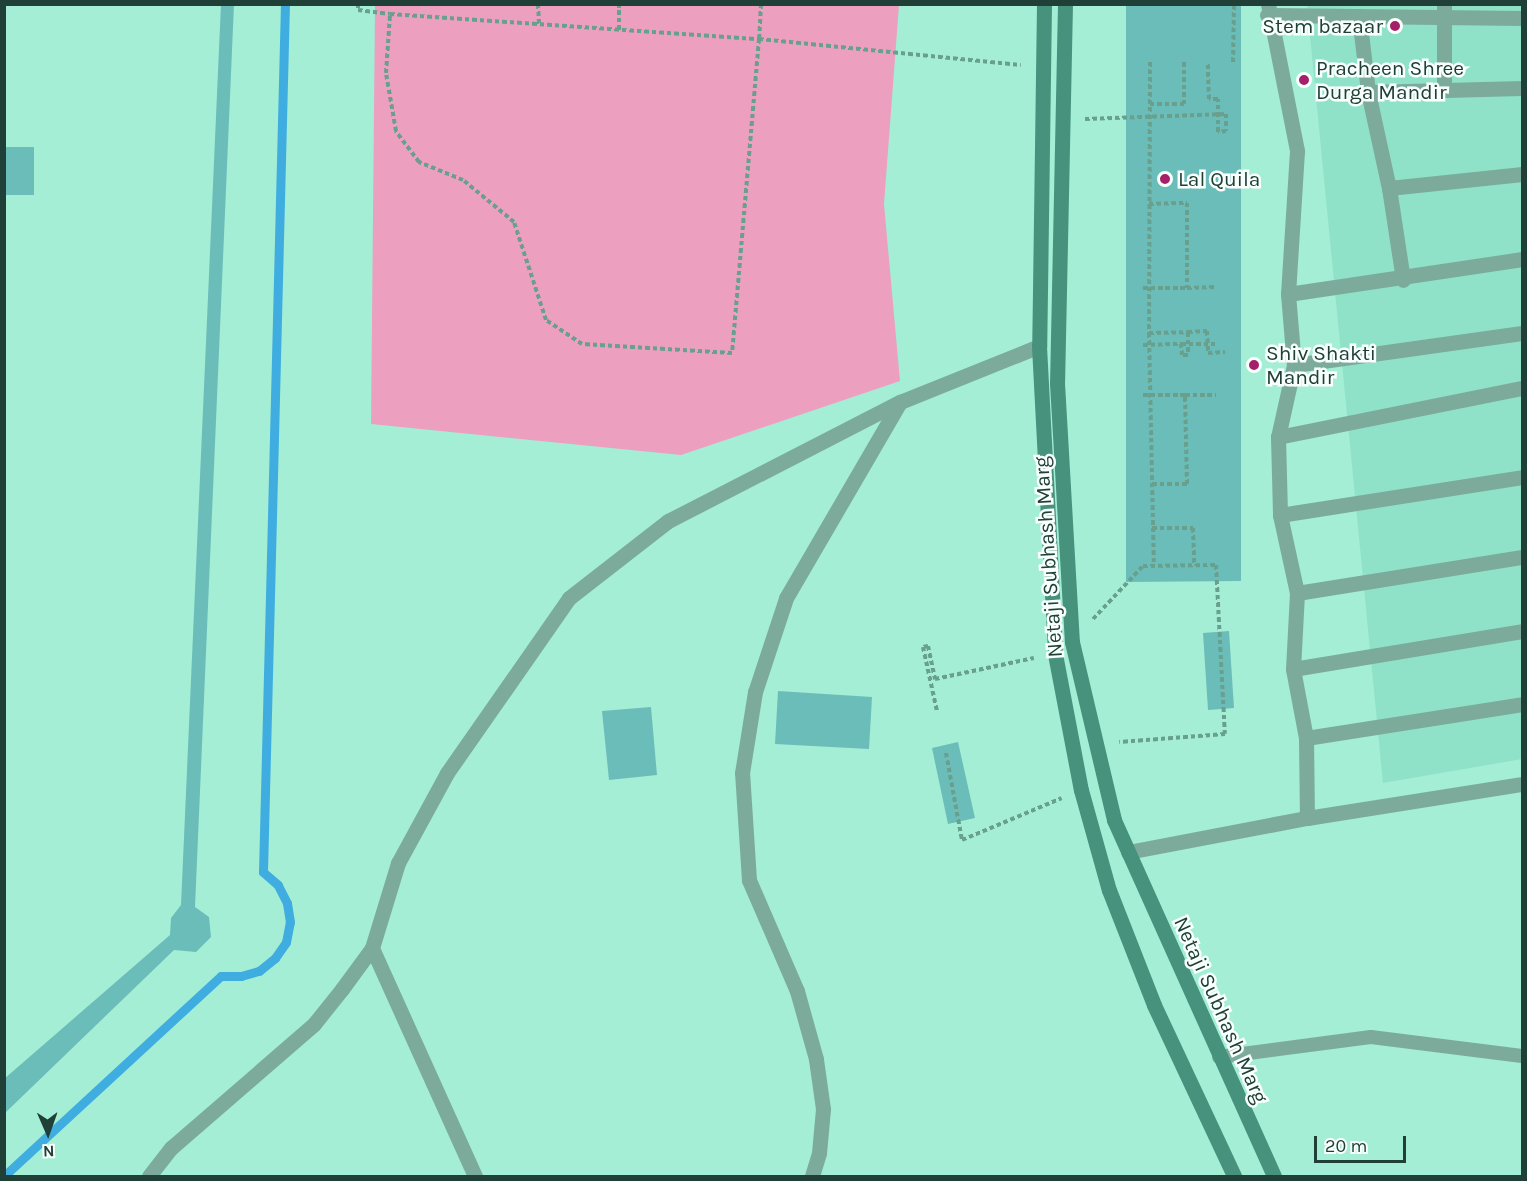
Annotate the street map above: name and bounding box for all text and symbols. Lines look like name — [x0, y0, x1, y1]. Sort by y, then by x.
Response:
place label: Stem bazaar — [1262, 13, 1383, 39]
marker: Stem bazaar — [1388, 19, 1402, 33]
place label: Pracheen Shree Durga Mandir — [1316, 55, 1464, 105]
marker: Pracheen Shree Durga Mandir — [1297, 73, 1311, 87]
place label: Lal Quila — [1178, 166, 1260, 192]
marker: Lal Quila — [1156, 170, 1174, 188]
place label: Shiv Shakti Mandir — [1266, 340, 1376, 390]
marker: Shiv Shakti Mandir — [1247, 358, 1261, 372]
street label: Netaji Subhash Marg — [1028, 456, 1068, 658]
street label: Netaji Subhash Marg — [1168, 913, 1274, 1107]
north arrow — [18, 1103, 78, 1163]
scale bar — [1317, 1124, 1408, 1162]
text: 20 m — [1325, 1135, 1367, 1157]
text: N — [43, 1142, 55, 1161]

